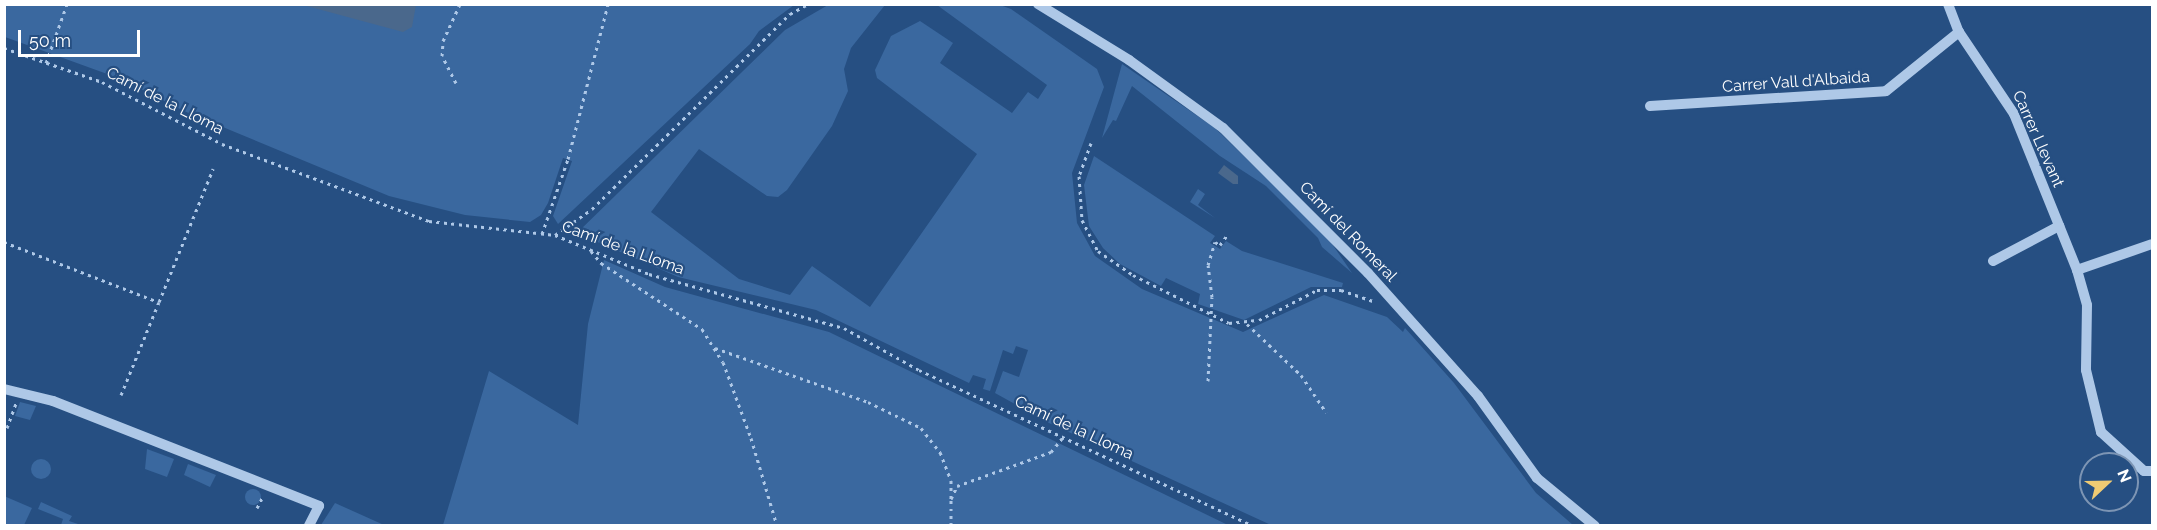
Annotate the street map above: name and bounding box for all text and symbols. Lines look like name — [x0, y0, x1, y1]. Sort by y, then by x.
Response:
scale bar — [21, 18, 142, 56]
text: 50 m — [29, 30, 71, 51]
street label: Camí de la Lloma — [103, 63, 227, 139]
street label: Carrer Vall d'Albaida — [1721, 67, 1871, 97]
street label: Carrer Llevant — [2008, 87, 2068, 191]
street label: Camí del Romeral — [1295, 178, 1401, 286]
street label: Camí de la Lloma — [559, 217, 687, 279]
street label: Camí de la Lloma — [1011, 392, 1137, 464]
north arrow — [2079, 452, 2139, 512]
text: N — [2113, 467, 2135, 485]

